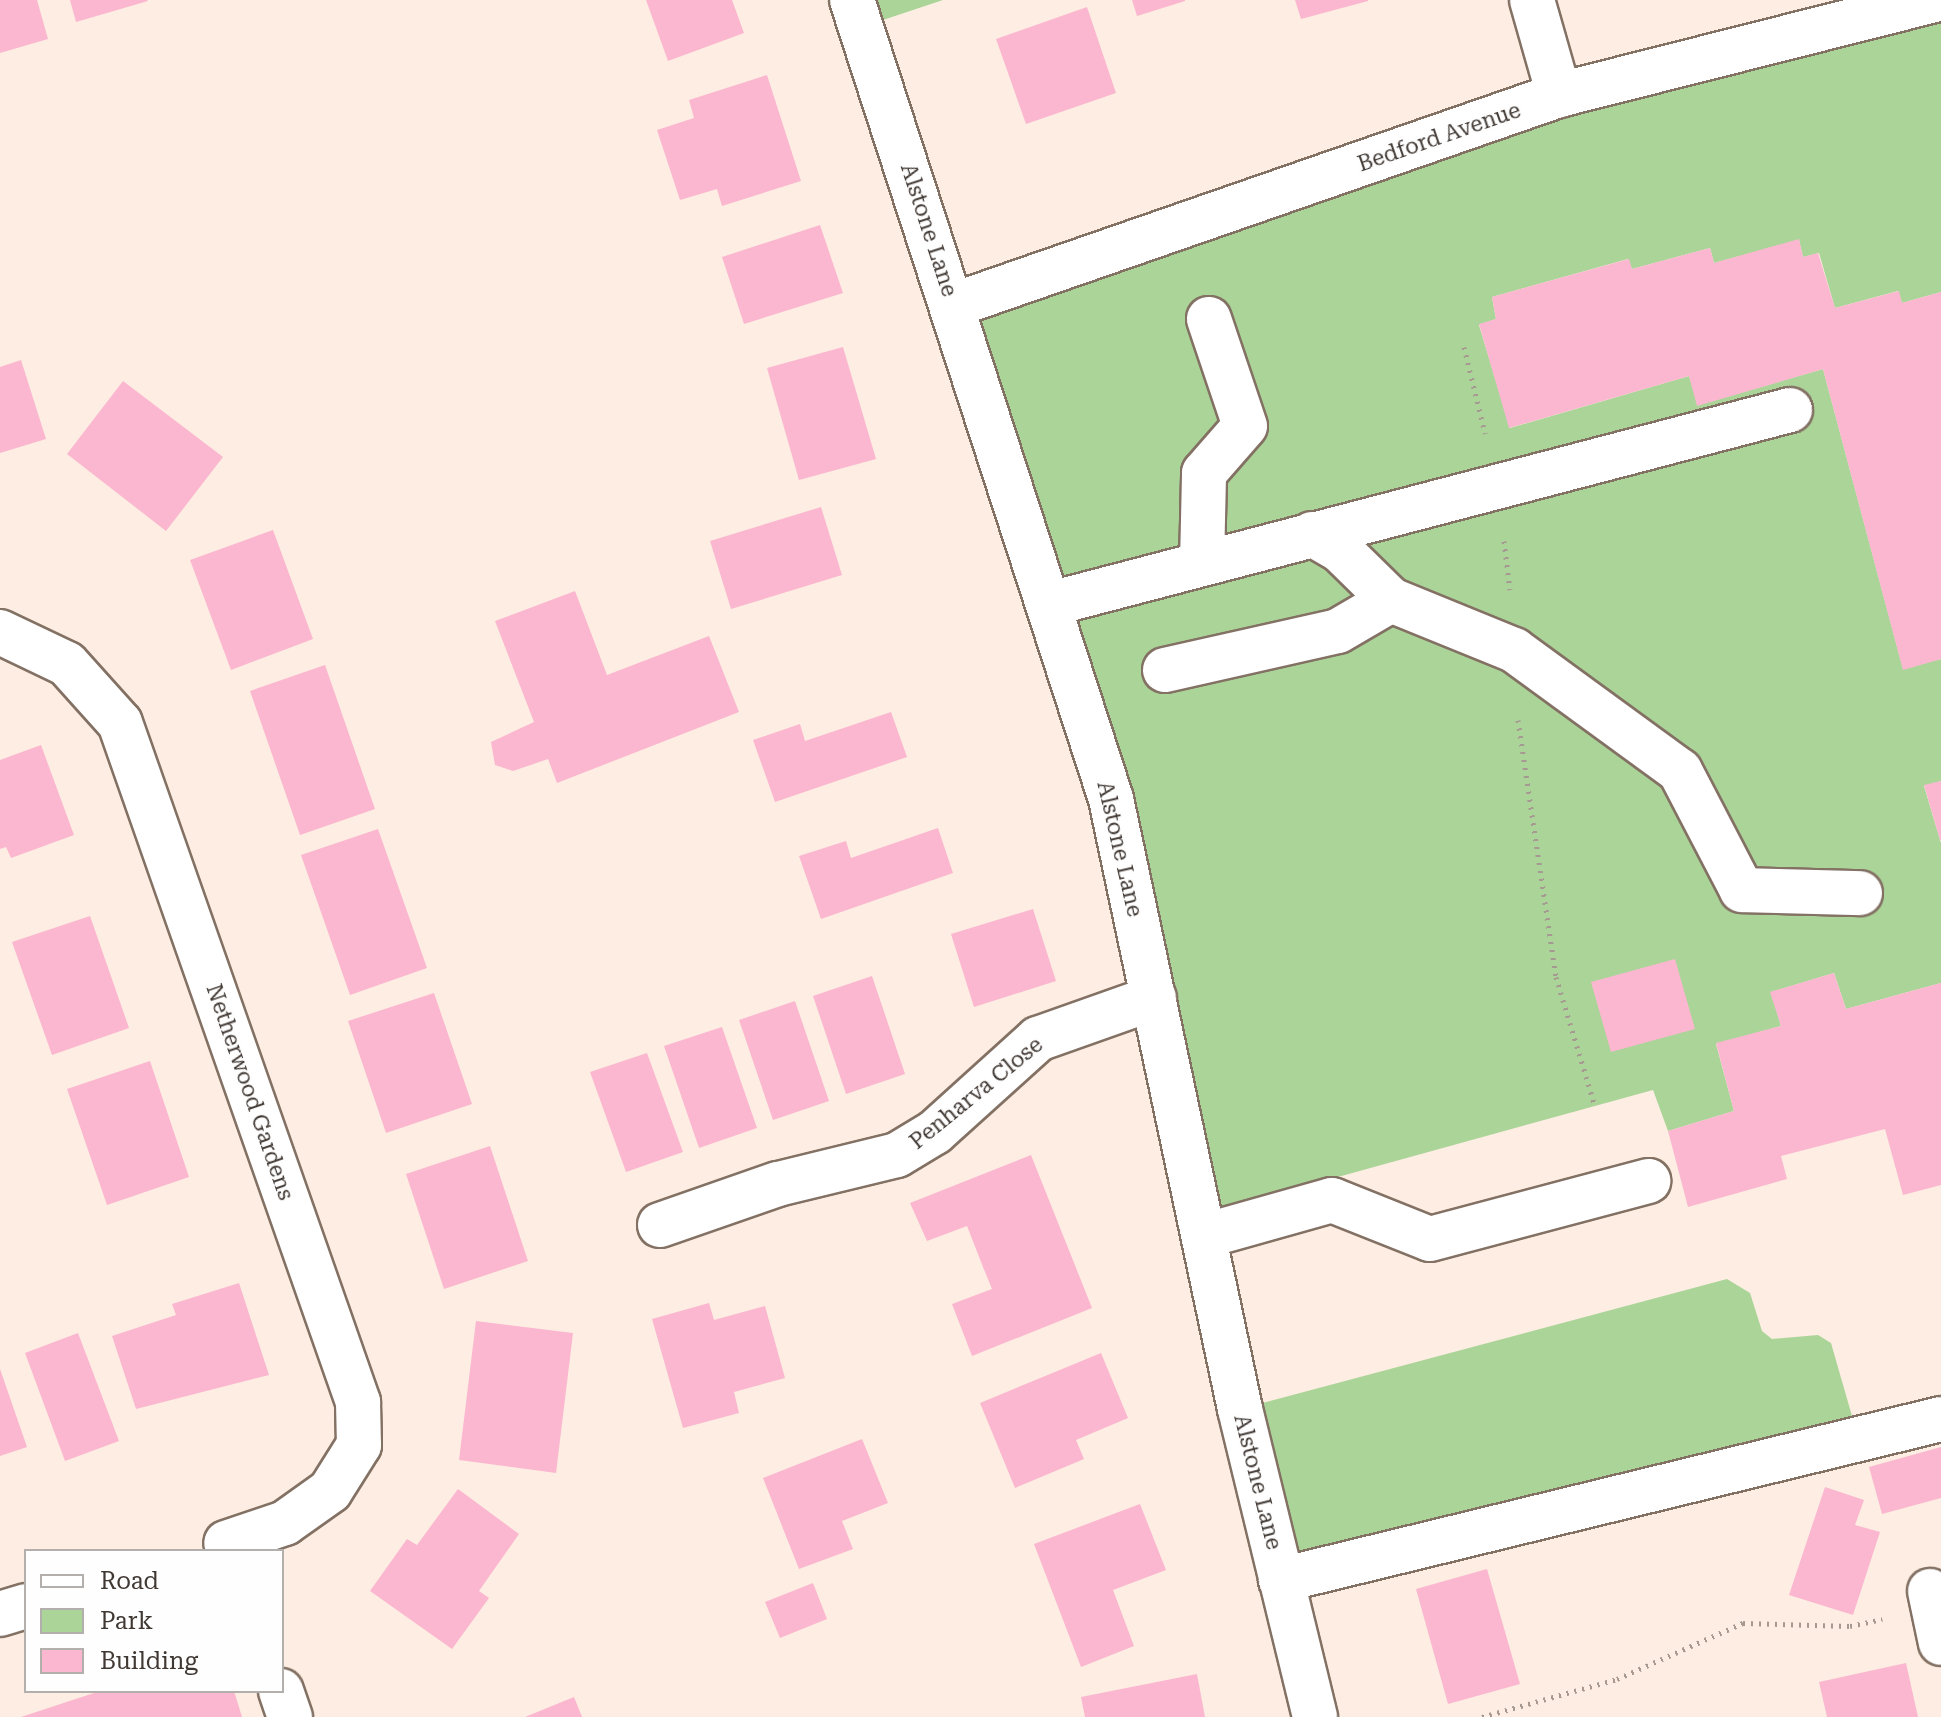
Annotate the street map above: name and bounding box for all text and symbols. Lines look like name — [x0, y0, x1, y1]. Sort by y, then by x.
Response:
street label: Bedford Avenue — [1354, 97, 1524, 177]
street label: Alstone Lane — [895, 160, 963, 300]
street label: Alstone Lane — [1092, 779, 1148, 919]
street label: Netherwood Gardens — [201, 980, 299, 1204]
street label: Penharva Close — [904, 1031, 1048, 1155]
street label: Alstone Lane — [1228, 1412, 1288, 1552]
legend — [24, 1549, 284, 1693]
text: Road — [100, 1567, 159, 1595]
text: Park — [100, 1607, 153, 1635]
text: Building — [100, 1647, 198, 1675]

